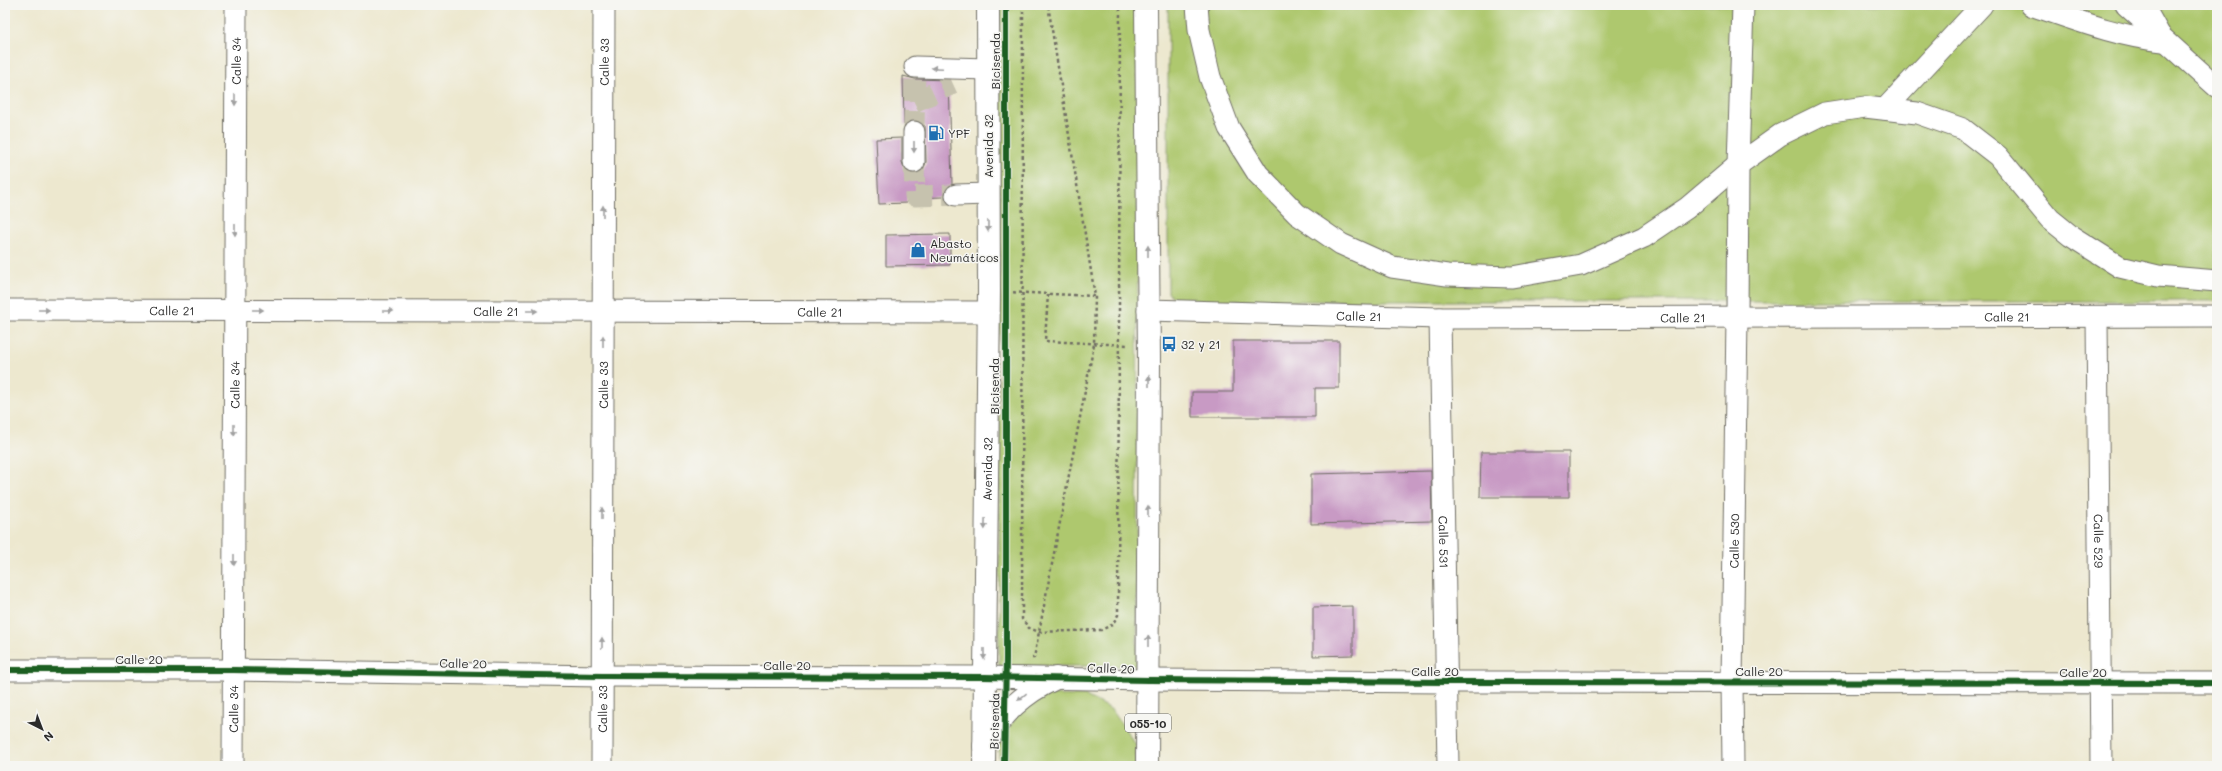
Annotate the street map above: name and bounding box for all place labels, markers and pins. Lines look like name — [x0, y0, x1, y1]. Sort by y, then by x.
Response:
fuel station icon: YPF — [927, 124, 945, 142]
place label: YPF — [948, 125, 970, 141]
place label: Abasto Neumáticos — [930, 235, 999, 265]
shop icon: Abasto Neumáticos — [909, 241, 927, 259]
bus stop icon: 32 y 21 — [1160, 335, 1178, 353]
place label: 32 y 21 — [1181, 336, 1221, 352]

